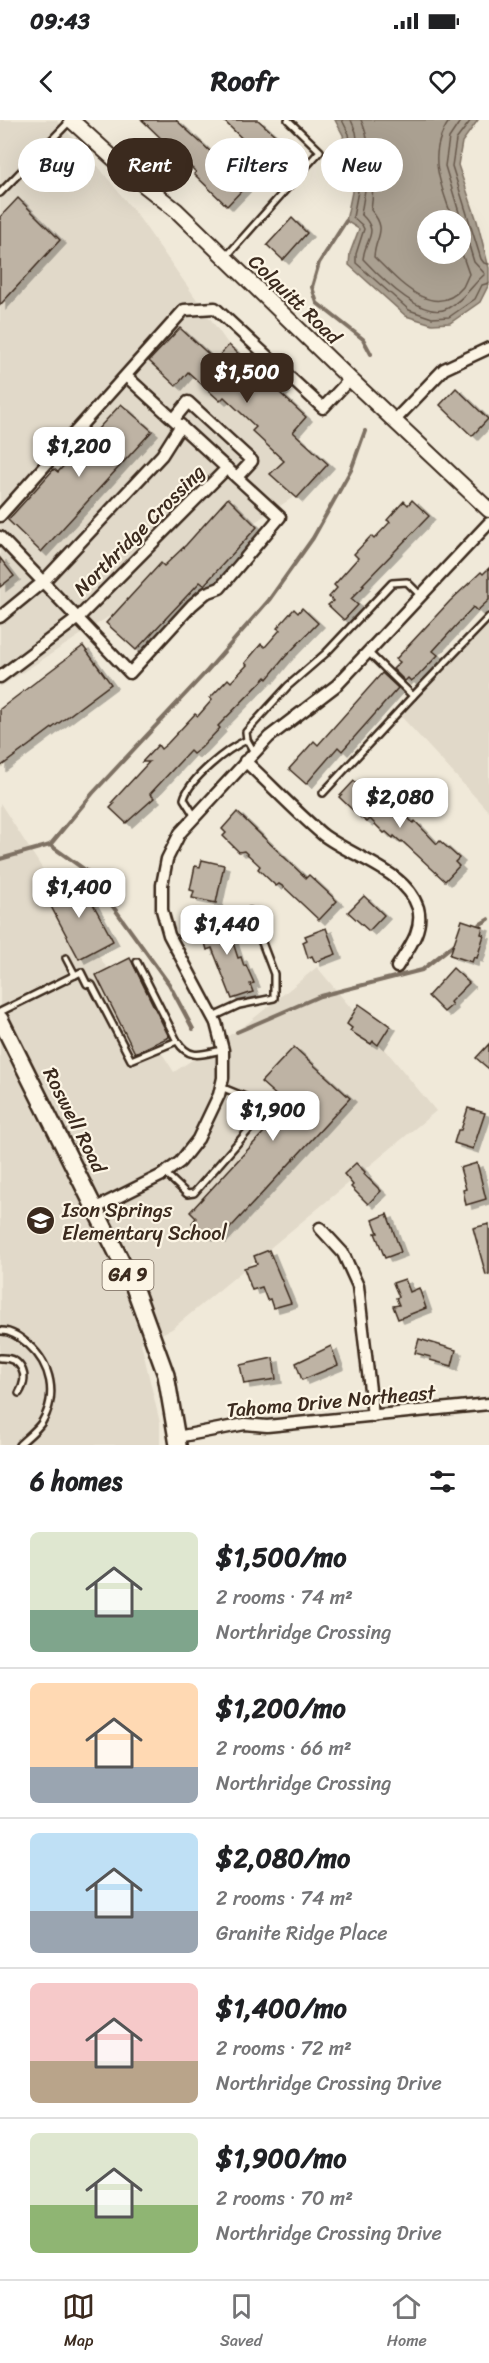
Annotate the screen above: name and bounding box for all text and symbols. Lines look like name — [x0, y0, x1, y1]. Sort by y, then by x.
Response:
text: 09:43 — [30, 2, 90, 41]
text: Roofr — [211, 57, 278, 105]
icon: back — [30, 65, 63, 98]
icon: heart — [426, 65, 459, 98]
chip: Buy — [18, 138, 95, 192]
chip: Rent — [107, 138, 193, 192]
chip: Filters — [205, 138, 309, 192]
chip: New — [321, 138, 403, 192]
map controls — [417, 210, 471, 264]
button: locate — [417, 210, 471, 264]
street label: Colquitt Road — [240, 245, 351, 354]
pin: $1,500 — [198, 353, 296, 404]
text: $1,500 — [215, 355, 279, 390]
pin: $1,200 — [30, 427, 128, 478]
text: $1,200 — [47, 429, 111, 464]
street label: Northridge Crossing — [65, 456, 214, 605]
pin: $2,080 — [351, 778, 449, 829]
text: $2,080 — [366, 780, 434, 815]
pin: $1,400 — [30, 868, 128, 919]
text: $1,400 — [46, 870, 112, 905]
pin: $1,440 — [178, 905, 276, 956]
text: $1,440 — [194, 907, 260, 942]
street label: Roswell Road — [33, 1061, 117, 1181]
pin: $1,900 — [224, 1091, 322, 1142]
text: $1,900 — [241, 1093, 305, 1128]
place label: Ison Springs Elementary School — [61, 1193, 227, 1251]
school or university icon: Ison Springs Elementary School — [25, 1205, 57, 1237]
road number: GA 9 — [102, 1260, 154, 1290]
street label: Tahoma Drive Northeast — [225, 1375, 438, 1428]
text: 6 homes — [30, 1458, 122, 1504]
icon: filters — [426, 1465, 459, 1498]
text: $1,500/mo — [216, 1534, 346, 1580]
icon: home — [78, 1556, 150, 1628]
text: 2 rooms · 74 m² — [216, 1580, 353, 1615]
text: Northridge Crossing — [216, 1615, 391, 1650]
text: $1,200/mo — [216, 1685, 346, 1731]
icon: home — [78, 1707, 150, 1779]
text: 2 rooms · 66 m² — [216, 1731, 352, 1766]
text: Northridge Crossing — [216, 1766, 391, 1801]
text: $2,080/mo — [216, 1835, 350, 1881]
icon: home — [78, 1857, 150, 1929]
text: 2 rooms · 74 m² — [216, 1881, 353, 1916]
text: Granite Ridge Place — [216, 1916, 387, 1951]
text: $1,400/mo — [216, 1985, 347, 2031]
icon: home — [78, 2007, 150, 2079]
text: 2 rooms · 72 m² — [216, 2031, 352, 2066]
text: Northridge Crossing Drive — [216, 2066, 442, 2101]
text: $1,900/mo — [216, 2135, 347, 2181]
icon: home — [78, 2157, 150, 2229]
text: 2 rooms · 70 m² — [216, 2181, 353, 2216]
text: Northridge Crossing Drive — [216, 2216, 442, 2251]
tab: Map — [62, 2290, 95, 2355]
tab: Saved — [220, 2290, 262, 2355]
tab: Home — [387, 2290, 427, 2355]

